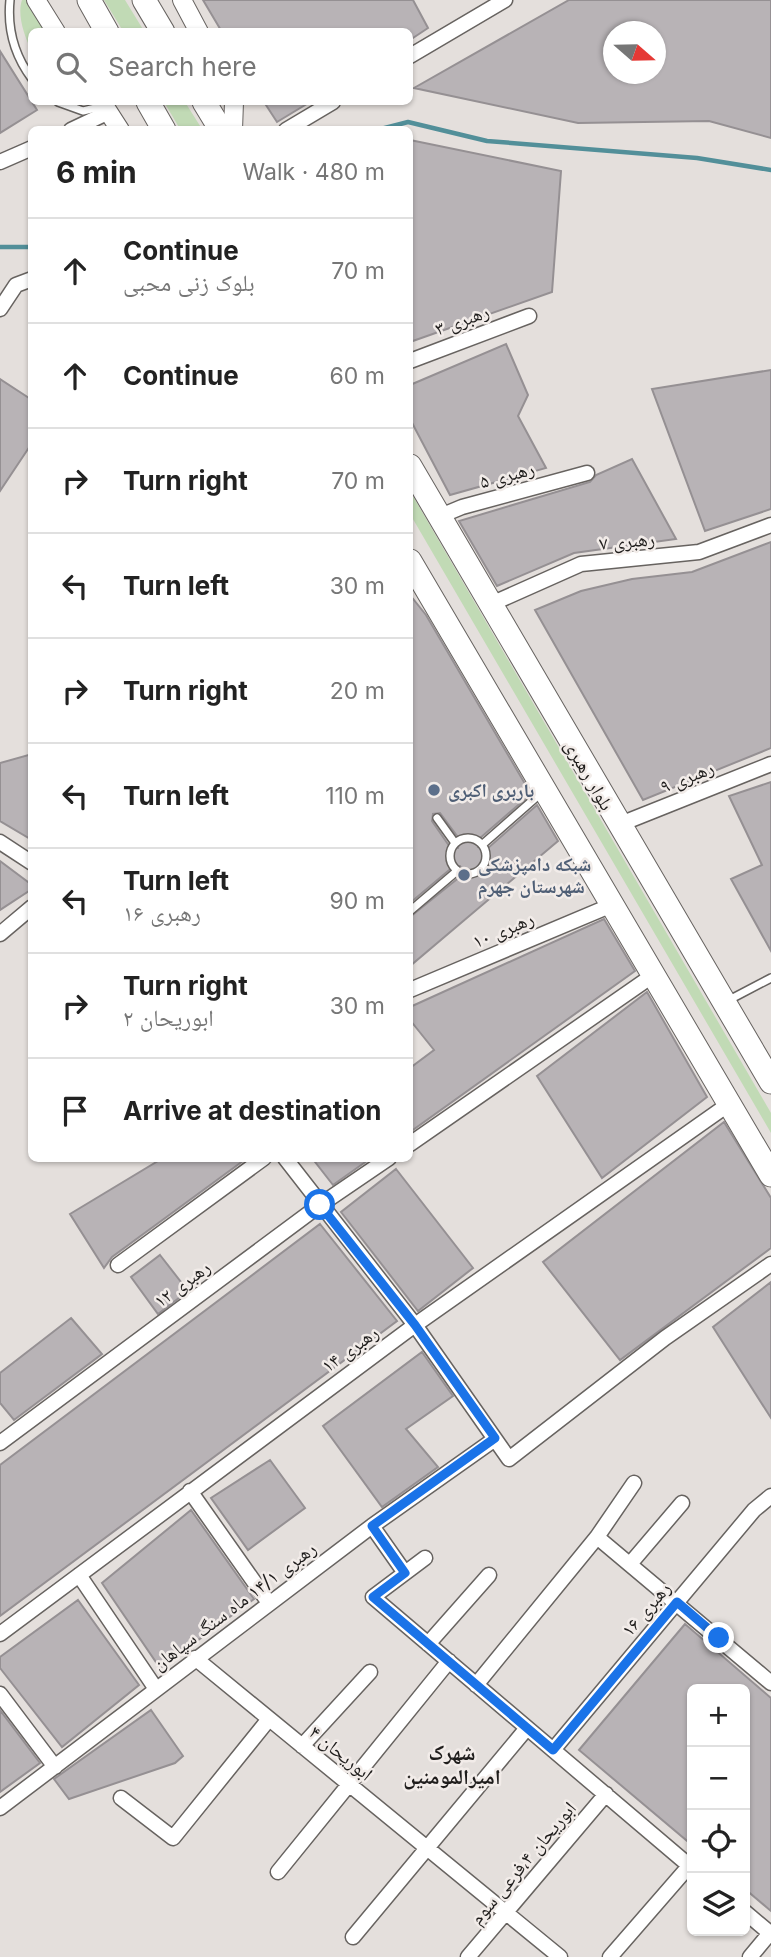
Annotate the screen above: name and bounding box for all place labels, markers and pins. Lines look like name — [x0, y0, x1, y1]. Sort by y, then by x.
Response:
place label: باربری اکبری — [448, 779, 534, 802]
marker: باربری اکبری — [426, 782, 442, 798]
place label: شبکه دامپزشکی شهرستان جهرم — [478, 853, 591, 900]
marker: شبکه دامپزشکی شهرستان جهرم — [456, 867, 472, 883]

